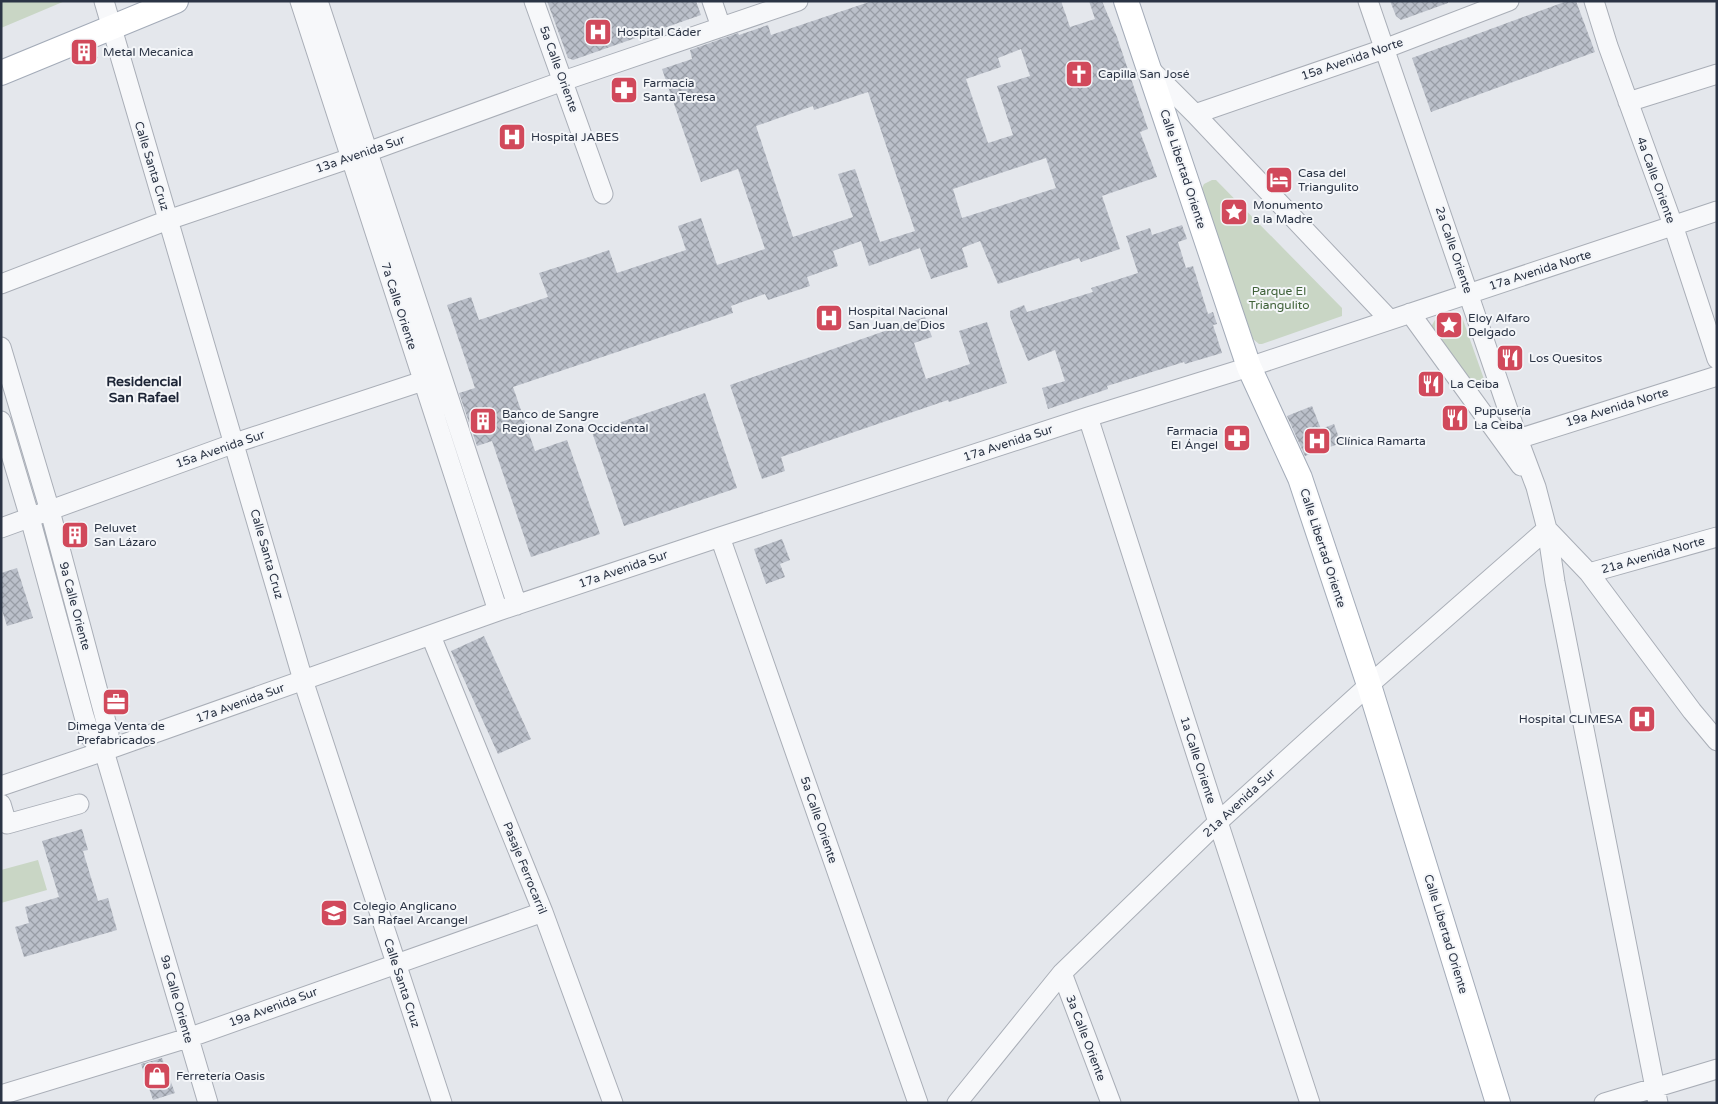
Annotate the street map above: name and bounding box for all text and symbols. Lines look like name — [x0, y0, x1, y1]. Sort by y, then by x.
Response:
hospital icon: Hospital Cáder — [583, 17, 613, 47]
street label: 5a Calle Oriente — [537, 24, 581, 114]
place label: Hospital Cáder — [617, 25, 701, 39]
street label: 15a Avenida Norte — [1299, 35, 1405, 83]
building icon: Metal Mecanica — [69, 37, 99, 67]
place label: Metal Mecanica — [103, 45, 193, 59]
church icon: Capilla San José — [1064, 59, 1094, 89]
place label: Capilla San José — [1098, 67, 1190, 81]
pharmacy icon: Farmacia Santa Teresa — [609, 75, 639, 105]
place label: Farmacia Santa Teresa — [643, 76, 716, 104]
street label: Calle Libertad Oriente — [1157, 108, 1209, 230]
street label: Calle Santa Cruz — [132, 120, 172, 212]
hospital icon: Hospital JABES — [497, 122, 527, 152]
place label: Hospital JABES — [531, 130, 619, 144]
street label: 13a Avenida Sur — [314, 132, 407, 176]
street label: 4a Calle Oriente — [1634, 135, 1678, 225]
hotel icon: Casa del Triangulito — [1264, 165, 1294, 195]
place label: Casa del Triangulito — [1298, 166, 1359, 194]
place icon: Monumento a la Madre — [1219, 197, 1249, 227]
place label: Monumento a la Madre — [1253, 198, 1323, 226]
street label: 2a Calle Oriente — [1433, 205, 1475, 295]
street label: 17a Avenida Norte — [1487, 247, 1593, 293]
street label: 7a Calle Oriente — [378, 261, 420, 352]
park label: Parque El Triangulito — [1249, 284, 1309, 312]
hospital icon: Hospital Nacional San Juan de Dios — [814, 303, 844, 333]
place label: Hospital Nacional San Juan de Dios — [848, 304, 948, 332]
place icon: Eloy Alfaro Delgado — [1434, 310, 1464, 340]
place label: Eloy Alfaro Delgado — [1468, 311, 1530, 339]
restaurant icon: Los Quesitos — [1495, 343, 1525, 373]
place label: Los Quesitos — [1529, 351, 1602, 365]
restaurant icon: La Ceiba — [1416, 369, 1446, 399]
district label: Residencial San Rafael — [106, 373, 182, 406]
place label: La Ceiba — [1450, 377, 1499, 391]
street label: 19a Avenida Norte — [1564, 385, 1670, 429]
restaurant icon: Pupusería La Ceiba — [1440, 403, 1470, 433]
place label: Pupusería La Ceiba — [1474, 404, 1531, 432]
building icon: Banco de Sangre Regional Zona Occidental — [468, 406, 498, 436]
place label: Banco de Sangre Regional Zona Occidental — [502, 407, 649, 435]
street label: 17a Avenida Sur — [961, 422, 1055, 464]
pharmacy icon: Farmacia El Ángel — [1222, 423, 1252, 453]
place label: Farmacia El Ángel — [1166, 424, 1218, 452]
hospital icon: Clínica Ramarta — [1302, 426, 1332, 456]
street label: 15a Avenida Sur — [174, 427, 267, 471]
place label: Clínica Ramarta — [1336, 434, 1426, 448]
street label: Calle Libertad Oriente — [1297, 487, 1349, 609]
street label: Calle Santa Cruz — [247, 507, 287, 601]
building icon: Peluvet San Lázaro — [60, 520, 90, 550]
place label: Peluvet San Lázaro — [94, 521, 157, 549]
street label: 21a Avenida Norte — [1600, 533, 1707, 576]
street label: 17a Avenida Sur — [577, 547, 670, 591]
street label: 9a Calle Oriente — [56, 560, 94, 652]
street label: 17a Avenida Sur — [194, 680, 287, 726]
office icon: Dimega Venta de Prefabricados — [101, 687, 131, 717]
hospital icon: Hospital CLIMESA — [1627, 704, 1657, 734]
place label: Hospital CLIMESA — [1519, 712, 1623, 726]
street label: 1a Calle Oriente — [1177, 715, 1219, 806]
place label: Dimega Venta de Prefabricados — [67, 719, 165, 747]
street label: 21a Avenida Sur — [1200, 766, 1278, 840]
street label: 5a Calle Oriente — [798, 775, 840, 865]
street label: Pasaje Ferrocarril — [500, 820, 550, 916]
street label: Calle Libertad Oriente — [1421, 873, 1471, 996]
school or university icon: Colegio Anglicano San Rafael Arcangel — [319, 898, 349, 928]
place label: Colegio Anglicano San Rafael Arcangel — [353, 899, 468, 927]
street label: Calle Santa Cruz — [381, 937, 423, 1029]
street label: 9a Calle Oriente — [158, 953, 196, 1045]
street label: 19a Avenida Sur — [227, 984, 320, 1030]
street label: 3a Calle Oriente — [1063, 993, 1109, 1083]
shop icon: Ferretería Oasis — [142, 1061, 172, 1091]
place label: Ferretería Oasis — [176, 1069, 265, 1083]

